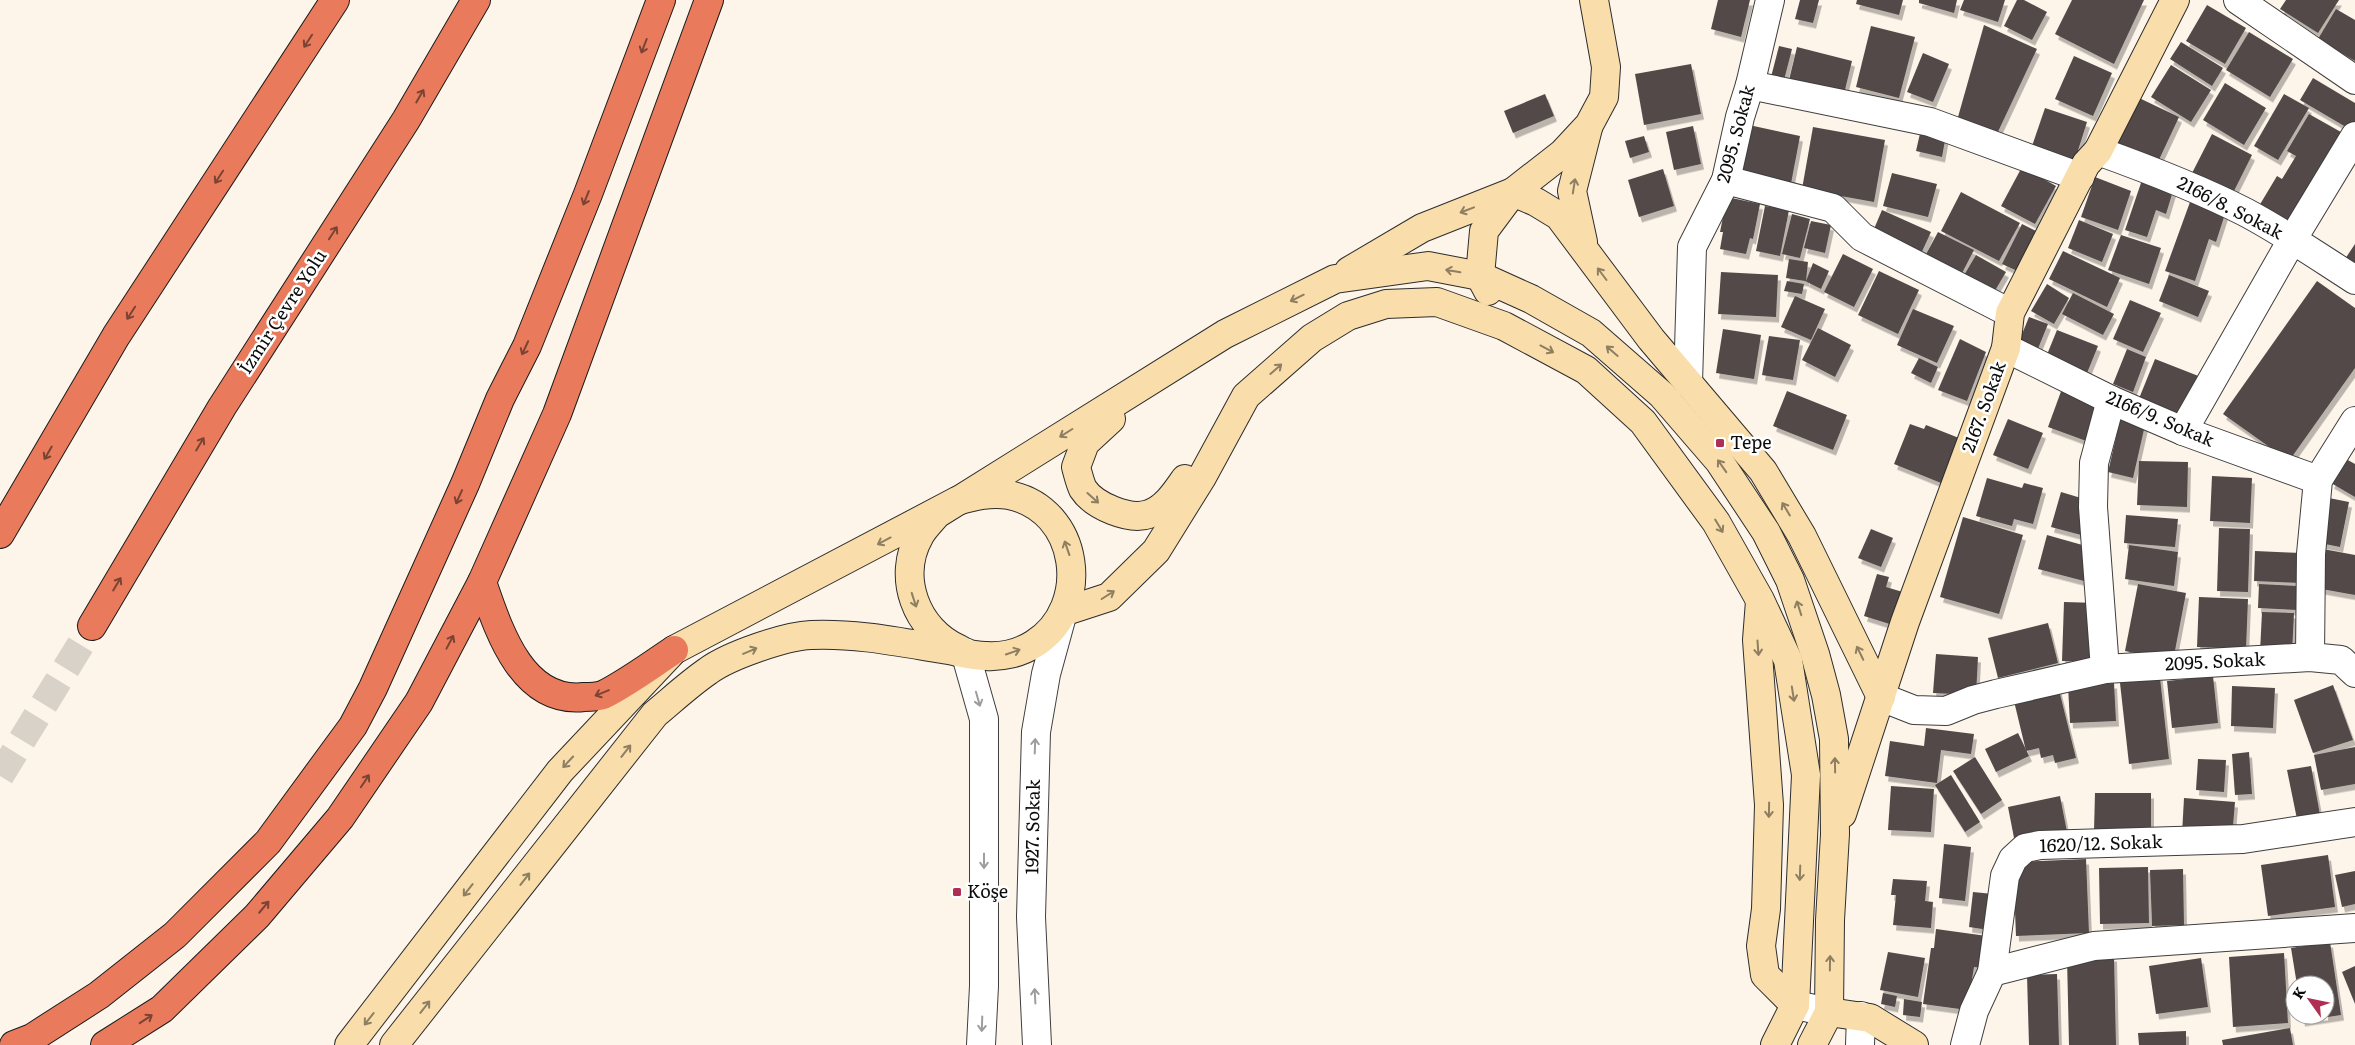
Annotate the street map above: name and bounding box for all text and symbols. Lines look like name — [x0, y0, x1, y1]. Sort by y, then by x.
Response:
one-way arrow — [303, 34, 313, 48]
one-way arrow — [639, 37, 648, 53]
street label: 2095. Sokak — [1709, 81, 1761, 186]
one-way arrow — [416, 89, 426, 103]
street label: 2166/8. Sokak — [2173, 168, 2289, 245]
one-way arrow — [214, 170, 224, 184]
one-way arrow — [1569, 179, 1579, 195]
one-way arrow — [581, 190, 591, 205]
one-way arrow — [1460, 206, 1475, 215]
one-way arrow — [329, 227, 339, 241]
street label: İzmir Çevre Yolu — [231, 243, 332, 379]
one-way arrow — [1446, 265, 1462, 275]
one-way arrow — [1597, 268, 1607, 282]
one-way arrow — [1289, 293, 1304, 303]
one-way arrow — [126, 306, 136, 320]
one-way arrow — [520, 340, 530, 355]
one-way arrow — [1540, 344, 1555, 354]
one-way arrow — [1606, 346, 1619, 357]
street label: 2167. Sokak — [1954, 356, 2012, 456]
one-way arrow — [1270, 364, 1283, 375]
street label: 2166/9. Sokak — [2102, 383, 2220, 453]
place label: Tepe — [1730, 428, 1772, 455]
one-way arrow — [1060, 429, 1074, 439]
marker: Tepe — [1714, 437, 1726, 449]
one-way arrow — [195, 438, 205, 452]
one-way arrow — [42, 445, 52, 459]
one-way arrow — [1717, 459, 1727, 473]
one-way arrow — [454, 489, 464, 504]
one-way arrow — [1086, 492, 1099, 504]
one-way arrow — [1781, 502, 1791, 516]
one-way arrow — [1714, 519, 1724, 533]
one-way arrow — [876, 536, 891, 546]
one-way arrow — [1062, 541, 1071, 557]
one-way arrow — [112, 578, 122, 592]
one-way arrow — [1101, 589, 1115, 599]
one-way arrow — [910, 592, 920, 608]
one-way arrow — [1794, 600, 1804, 616]
one-way arrow — [445, 635, 455, 650]
one-way arrow — [1753, 640, 1763, 656]
street label: 2095. Sokak — [2164, 644, 2267, 677]
one-way arrow — [742, 646, 757, 656]
one-way arrow — [1855, 646, 1865, 661]
one-way arrow — [1005, 647, 1020, 656]
one-way arrow — [1789, 686, 1799, 702]
one-way arrow — [595, 689, 610, 698]
one-way arrow — [974, 691, 984, 707]
one-way arrow — [1031, 739, 1040, 755]
one-way arrow — [620, 745, 631, 758]
one-way arrow — [562, 756, 574, 768]
one-way arrow — [1830, 758, 1840, 774]
one-way arrow — [360, 774, 370, 788]
street label: 1927. Sokak — [1017, 778, 1046, 875]
one-way arrow — [1764, 802, 1774, 818]
street label: 1620/12. Sokak — [2039, 827, 2164, 858]
one-way arrow — [979, 852, 989, 869]
one-way arrow — [1796, 865, 1805, 881]
one-way arrow — [520, 872, 530, 886]
place label: Köşe — [967, 877, 1008, 904]
one-way arrow — [463, 883, 474, 896]
marker: Köşe — [951, 886, 963, 898]
one-way arrow — [259, 901, 270, 914]
one-way arrow — [1825, 955, 1834, 971]
north arrow — [2285, 975, 2335, 1025]
text: K — [2287, 982, 2310, 1002]
one-way arrow — [1030, 989, 1040, 1005]
one-way arrow — [419, 1001, 430, 1014]
one-way arrow — [364, 1012, 375, 1025]
one-way arrow — [139, 1013, 153, 1023]
one-way arrow — [978, 1015, 987, 1031]

